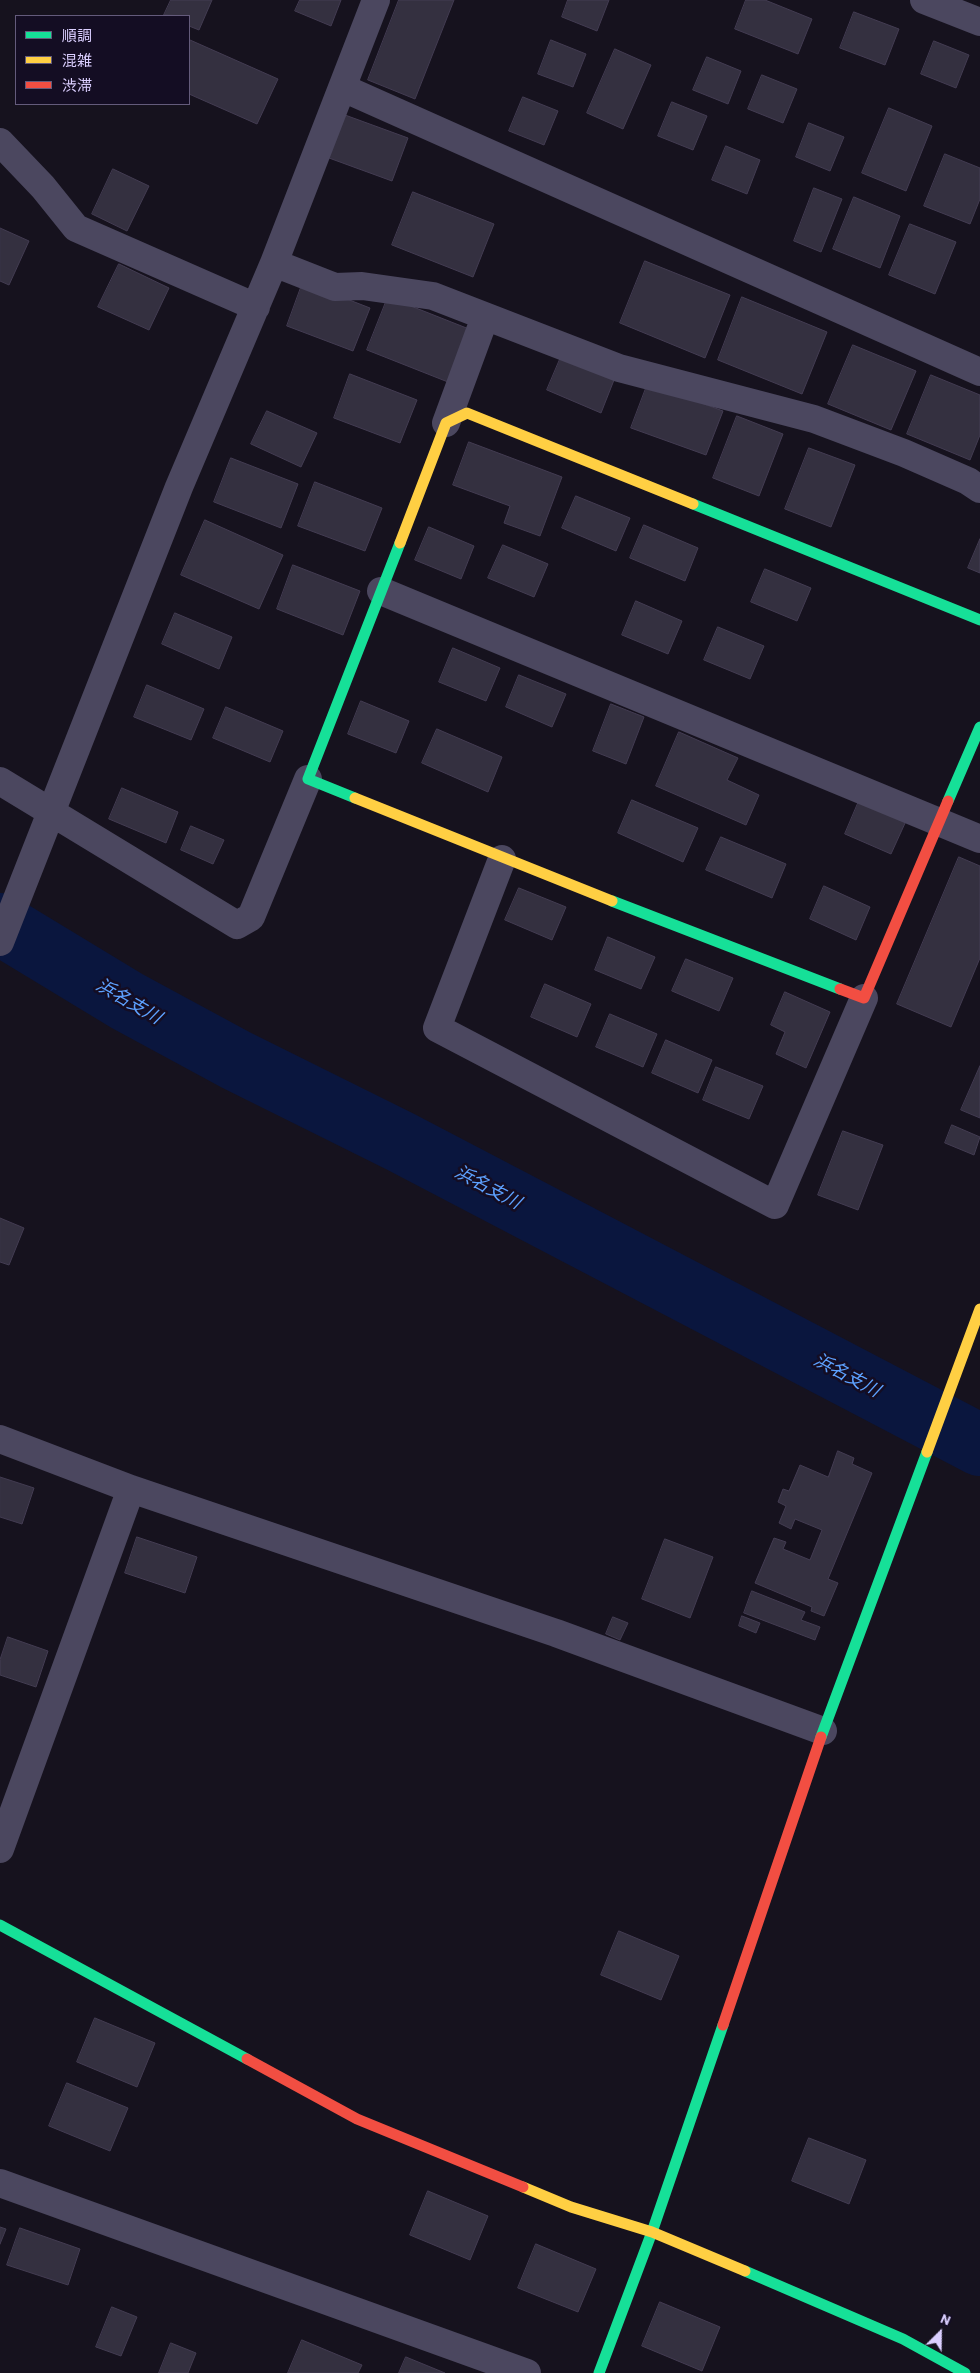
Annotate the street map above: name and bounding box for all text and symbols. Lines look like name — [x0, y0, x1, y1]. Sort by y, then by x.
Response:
legend — [15, 15, 190, 105]
text: 順調 — [62, 26, 92, 44]
text: 混雑 — [62, 51, 92, 69]
text: 渋滞 — [62, 76, 92, 94]
water label: 浜名支川 — [92, 974, 166, 1028]
water label: 浜名支川 — [451, 1161, 525, 1213]
water label: 浜名支川 — [810, 1349, 884, 1401]
north arrow — [915, 2308, 965, 2358]
text: N — [938, 2309, 954, 2328]

